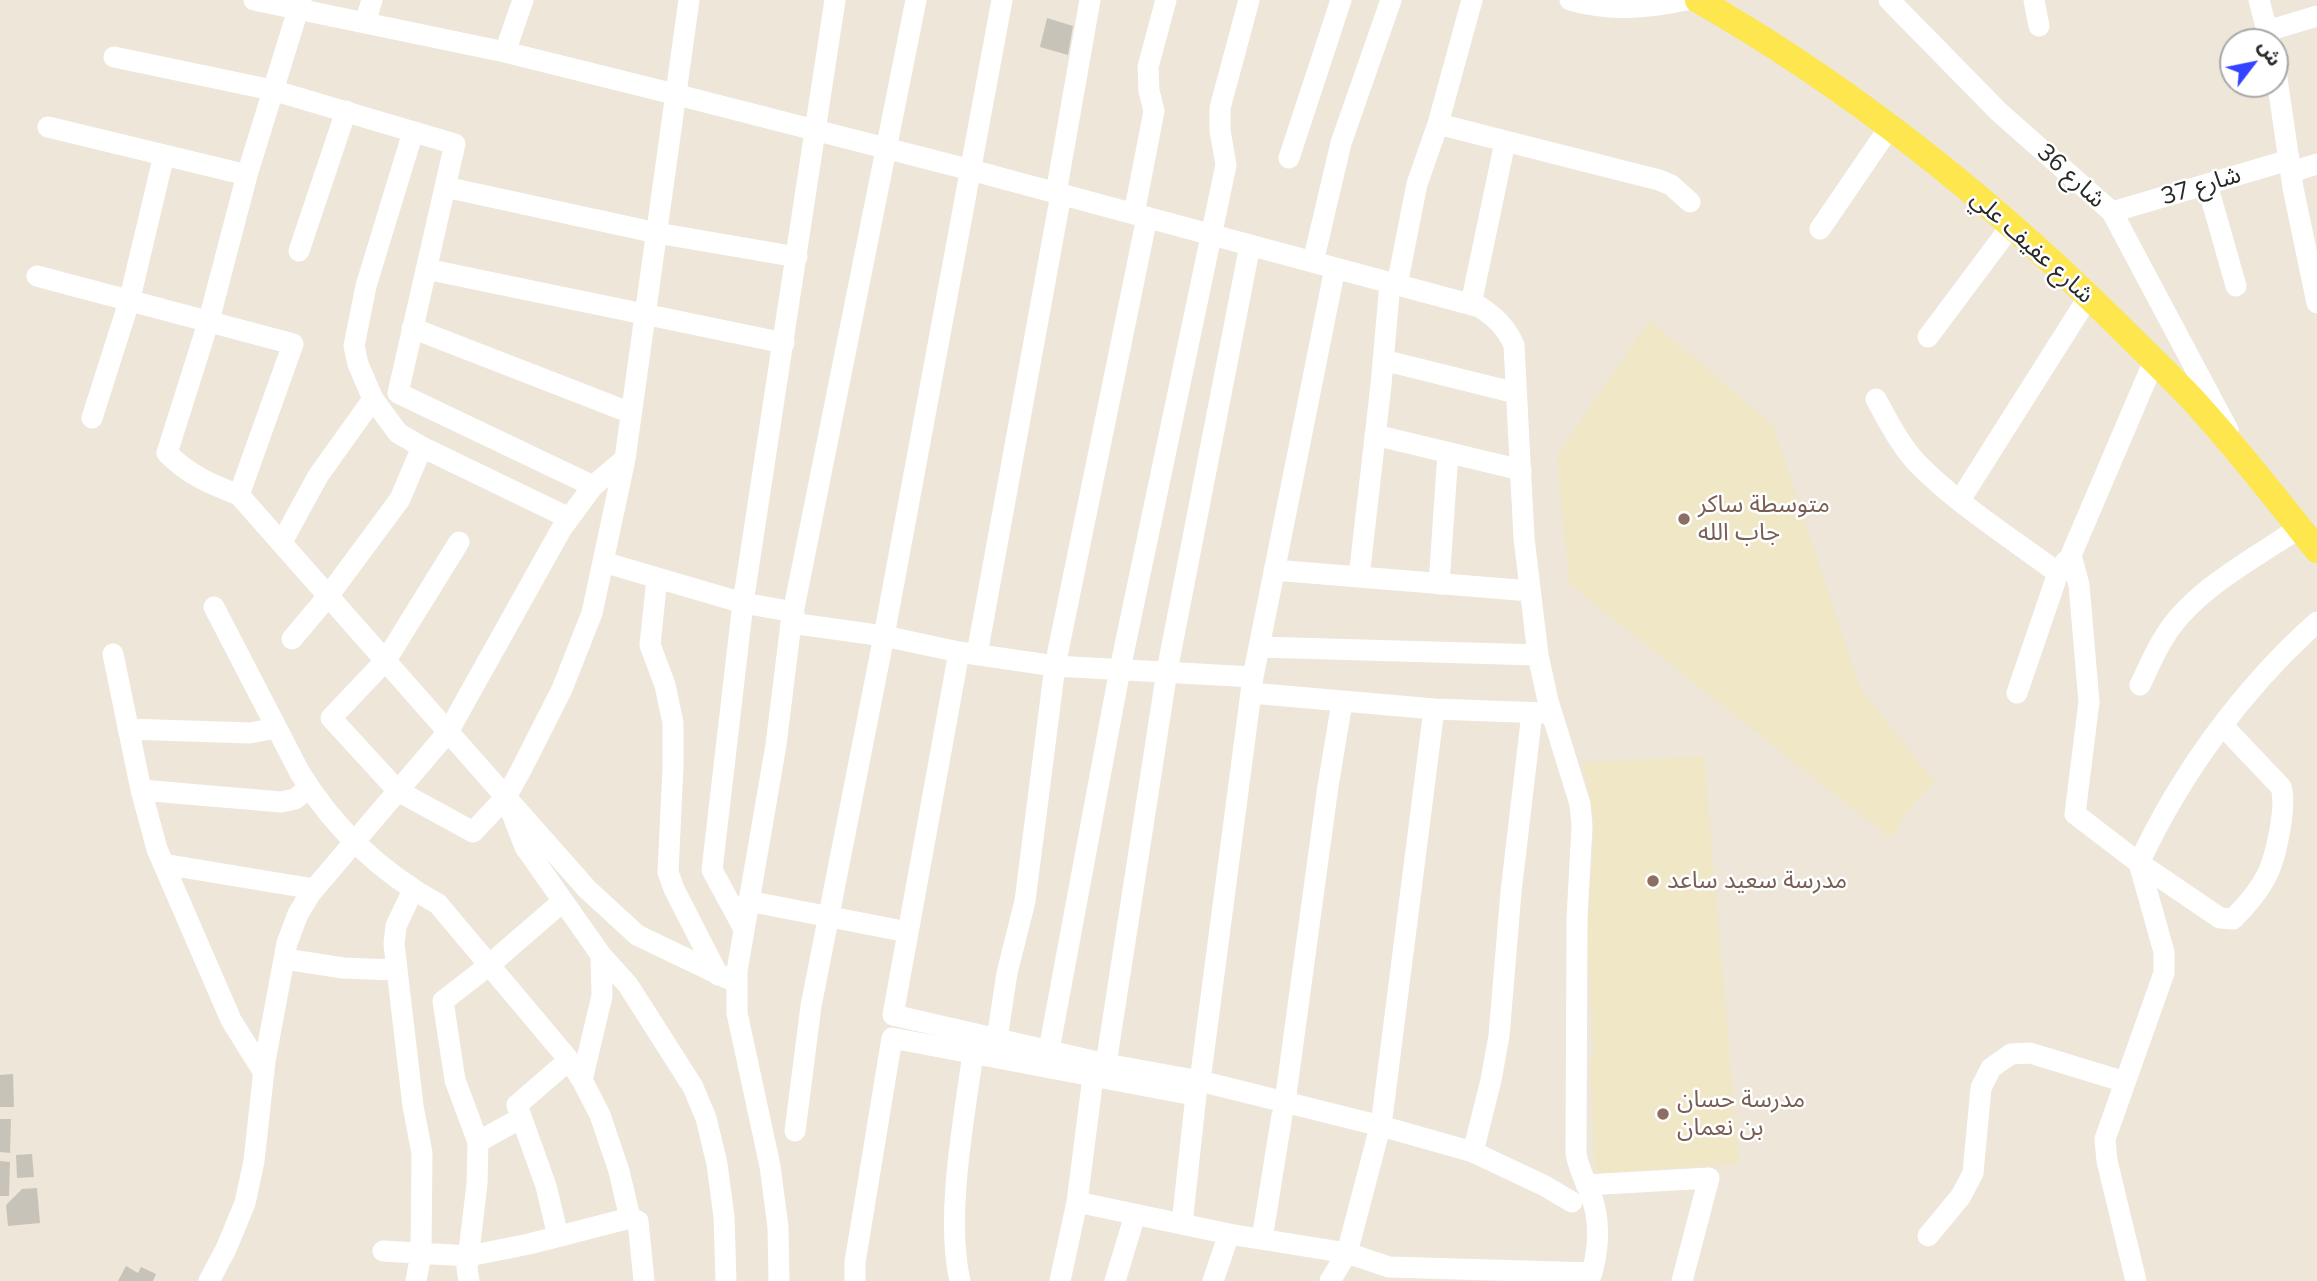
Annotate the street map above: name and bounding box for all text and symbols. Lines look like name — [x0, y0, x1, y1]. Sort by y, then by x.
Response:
north arrow — [2219, 28, 2289, 98]
text: ش — [2253, 36, 2287, 70]
street label: شارع 36 — [2031, 138, 2111, 214]
street label: شارع 37 — [2158, 160, 2244, 212]
street label: شارع عفيف علي — [1965, 184, 2099, 310]
place label: متوسطة ساكر جاب الله — [1698, 491, 1830, 547]
marker: متوسطة ساكر جاب الله — [1676, 511, 1692, 527]
place label: مدرسة سعيد ساعد — [1667, 867, 1847, 895]
marker: مدرسة سعيد ساعد — [1645, 873, 1661, 889]
place label: مدرسة حسان بن نعمان — [1677, 1086, 1805, 1142]
marker: مدرسة حسان بن نعمان — [1655, 1106, 1671, 1122]

